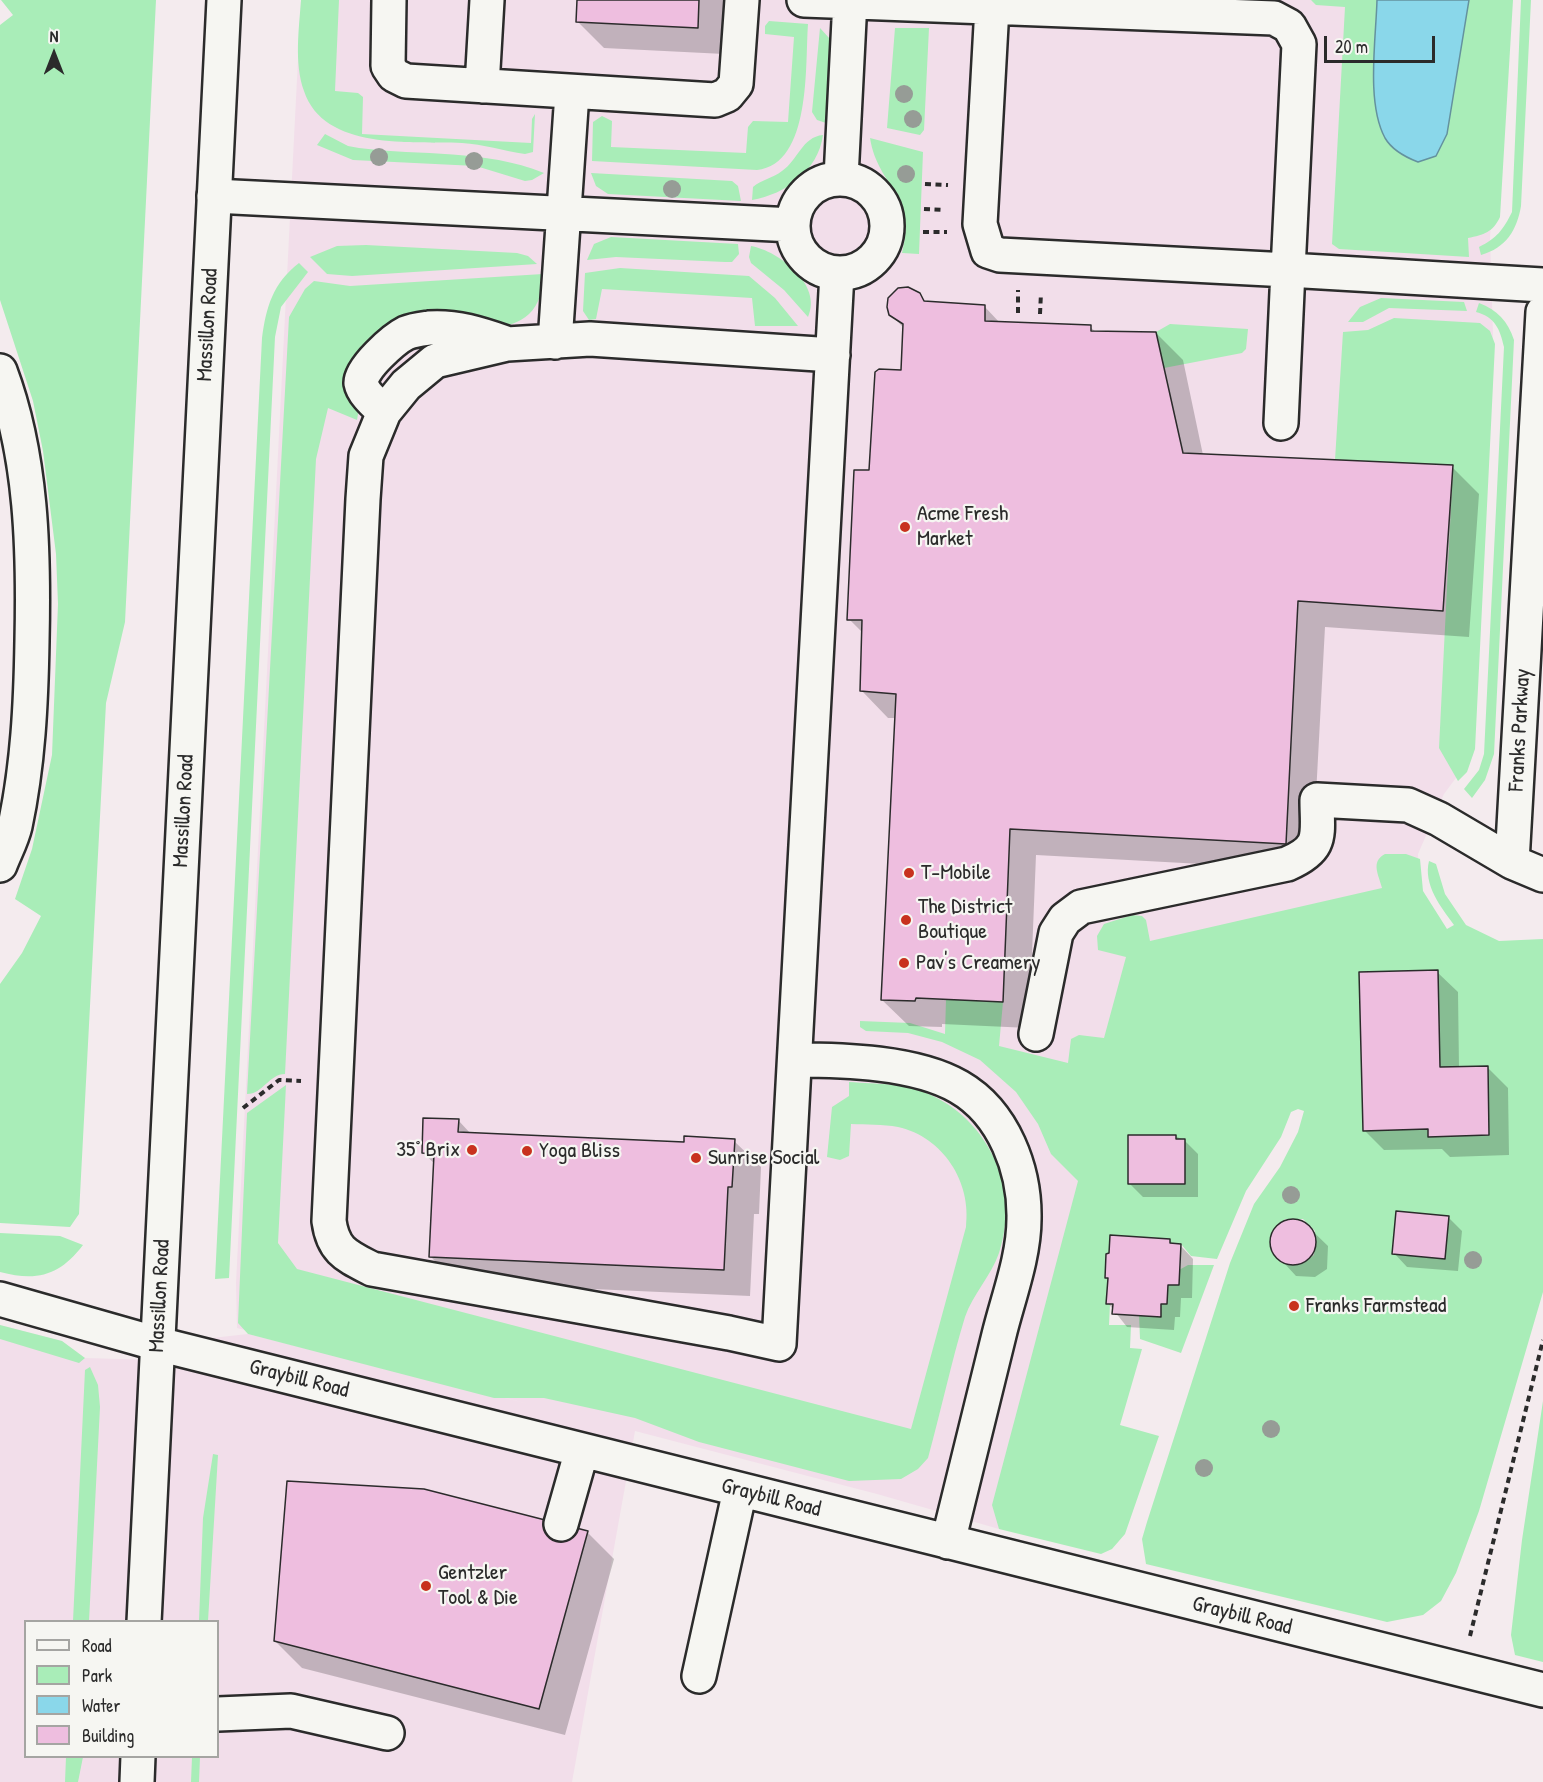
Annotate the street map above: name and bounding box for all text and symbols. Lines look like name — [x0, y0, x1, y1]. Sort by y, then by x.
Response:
north arrow — [24, 24, 84, 84]
scale bar — [1327, 24, 1438, 62]
text: N — [50, 25, 58, 47]
text: 20 m — [1335, 34, 1368, 59]
street label: Massillon Road — [192, 268, 224, 382]
place label: Acme Fresh Market — [917, 501, 1008, 552]
marker: Acme Fresh Market — [898, 520, 912, 534]
street label: Franks Parkway — [1504, 668, 1536, 792]
street label: Massillon Road — [168, 754, 200, 868]
place label: T-Mobile — [921, 860, 991, 886]
marker: T-Mobile — [902, 866, 916, 880]
place label: The District Boutique — [918, 894, 1012, 945]
marker: The District Boutique — [899, 913, 913, 927]
place label: Pav's Creamery — [916, 950, 1041, 976]
marker: Pav's Creamery — [897, 956, 911, 970]
place label: 35° Brix — [396, 1137, 460, 1163]
place label: Yoga Bliss — [539, 1138, 620, 1164]
marker: 35° Brix — [465, 1143, 479, 1157]
marker: Yoga Bliss — [520, 1144, 534, 1158]
place label: Sunrise Social — [708, 1145, 819, 1171]
marker: Sunrise Social — [689, 1151, 703, 1165]
street label: Massillon Road — [144, 1239, 176, 1353]
place label: Franks Farmstead — [1306, 1293, 1446, 1319]
marker: Franks Farmstead — [1287, 1299, 1301, 1313]
street label: Graybill Road — [247, 1354, 351, 1404]
street label: Graybill Road — [719, 1473, 823, 1523]
place label: Gentzler Tool & Die — [438, 1560, 518, 1612]
marker: Gentzler Tool & Die — [419, 1579, 433, 1593]
street label: Graybill Road — [1190, 1591, 1294, 1641]
legend — [24, 1620, 219, 1758]
text: Road — [82, 1633, 112, 1658]
text: Park — [82, 1663, 112, 1688]
text: Water — [82, 1693, 120, 1718]
text: Building — [82, 1723, 134, 1748]

